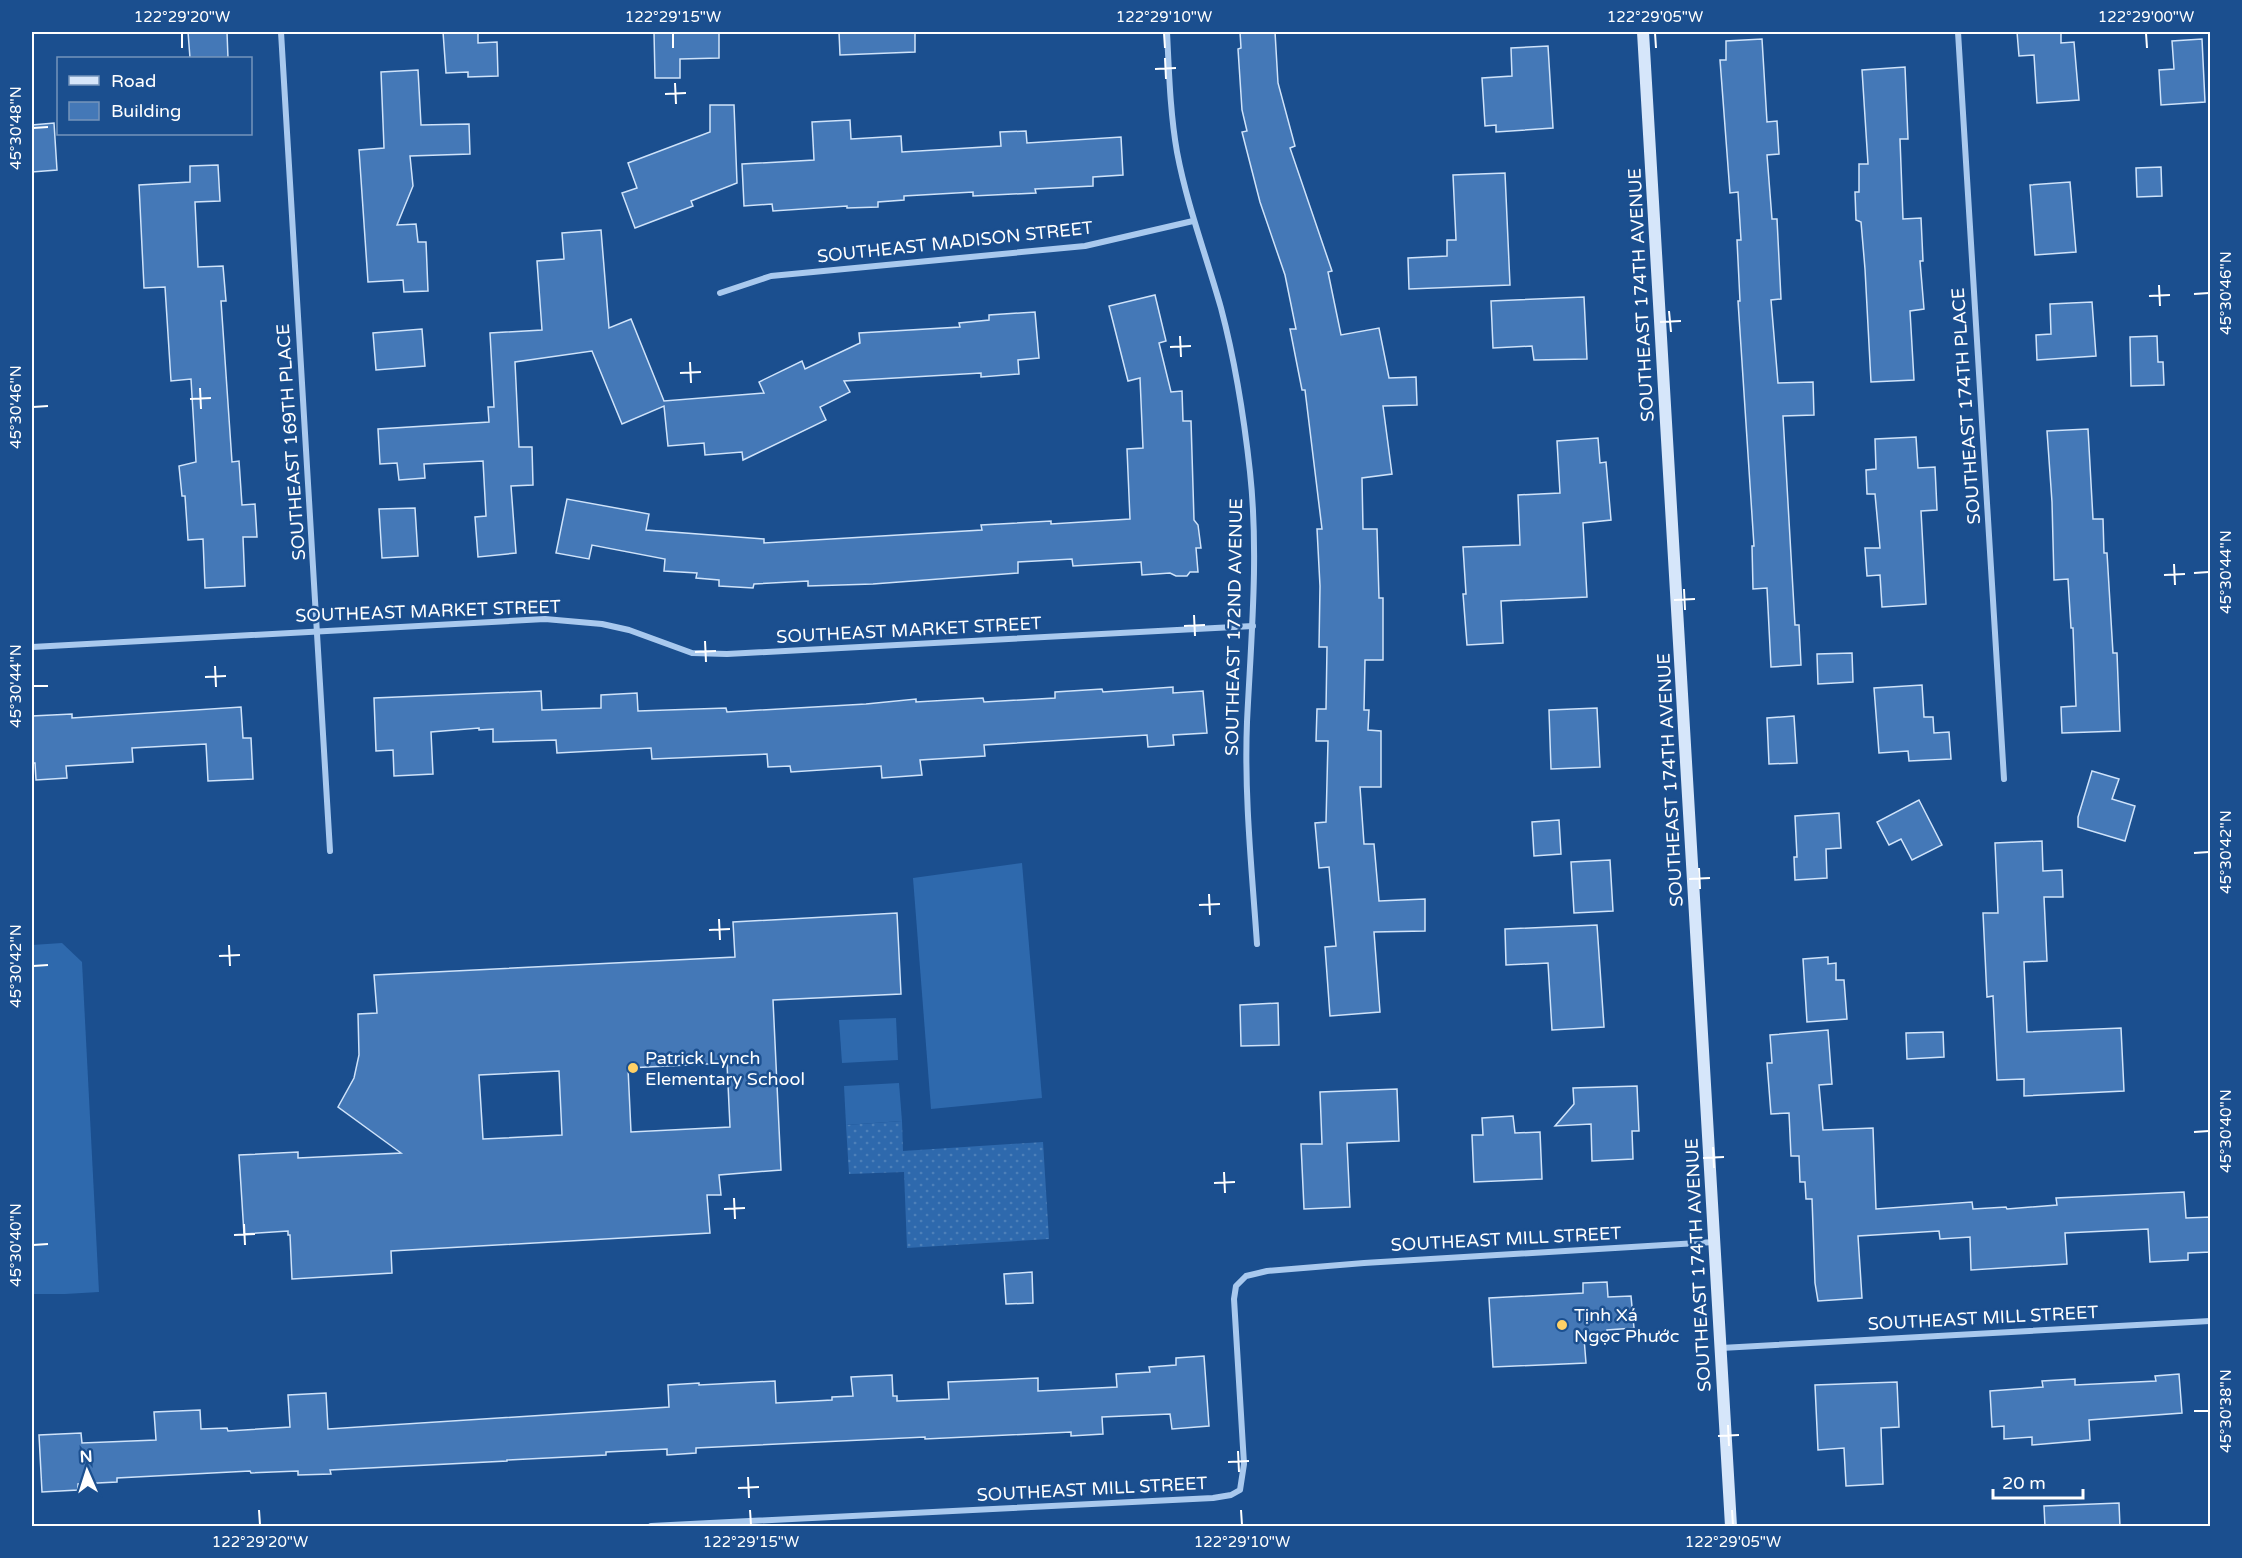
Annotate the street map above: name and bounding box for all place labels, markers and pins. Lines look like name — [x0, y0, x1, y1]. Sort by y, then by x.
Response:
place label: Patrick Lynch Elementary School — [645, 1047, 805, 1090]
marker: Patrick Lynch Elementary School — [626, 1061, 640, 1075]
place label: Tịnh Xá Ngọc Phước — [1574, 1304, 1679, 1347]
marker: Tịnh Xá Ngọc Phước — [1555, 1318, 1569, 1332]

